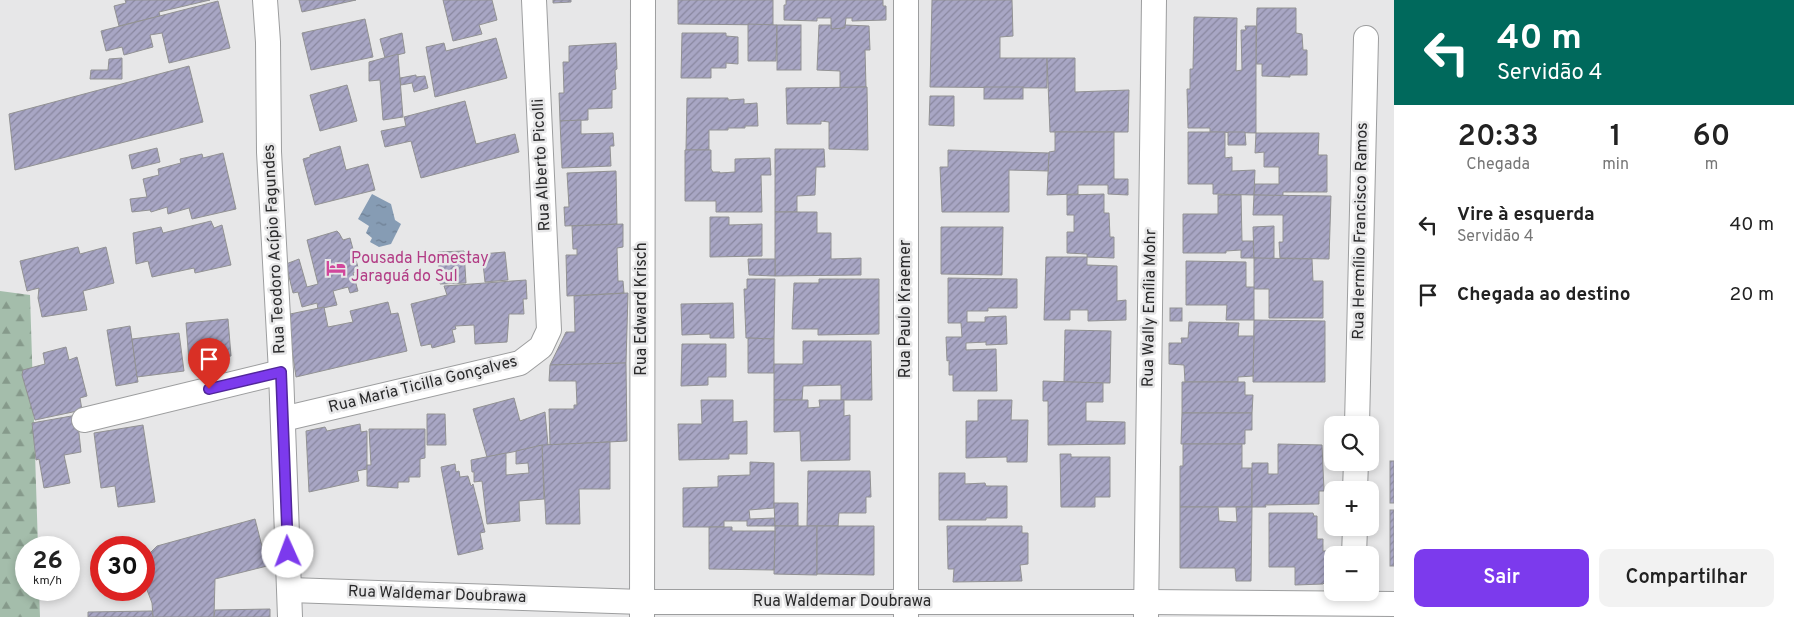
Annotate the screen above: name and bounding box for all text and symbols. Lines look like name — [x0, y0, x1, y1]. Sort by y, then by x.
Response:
text: 40 m — [1497, 17, 1582, 61]
icon: left — [1414, 20, 1479, 85]
text: Servidão 4 — [1497, 60, 1603, 87]
street label: Rua Alberto Picolli — [529, 98, 555, 232]
text: 20:33 — [1458, 119, 1539, 156]
text: 1 — [1610, 119, 1621, 156]
text: 60 — [1693, 119, 1730, 156]
street label: Rua Hermílio Francisco Ramos — [1349, 122, 1373, 340]
street label: Rua Teodoro Acípio Fagundes — [260, 144, 290, 354]
text: Chegada — [1466, 155, 1530, 175]
text: min — [1602, 155, 1629, 175]
text: m — [1705, 155, 1718, 175]
text: Vire à esquerda — [1457, 203, 1595, 227]
icon: left — [1414, 211, 1442, 239]
text: 40 m — [1729, 213, 1774, 237]
text: Servidão 4 — [1457, 227, 1534, 247]
street label: Rua Wally Emília Mohr — [1139, 229, 1161, 387]
street label: Rua Paulo Kraemer — [896, 240, 916, 378]
street label: Rua Edward Krisch — [632, 242, 652, 376]
place label: Pousada Homestay Jaraguá do Sul — [351, 249, 489, 287]
hotel icon: Pousada Homestay Jaraguá do Sul — [325, 257, 347, 279]
icon: arrive — [1414, 281, 1442, 309]
text: Chegada ao destino — [1457, 283, 1631, 307]
text: 20 m — [1730, 283, 1774, 307]
pin — [188, 338, 230, 389]
icon: arrive — [195, 345, 223, 373]
street label: Rua Maria Ticilla Gonçalves — [326, 352, 520, 418]
map controls — [1324, 416, 1379, 601]
button: search — [1324, 416, 1379, 471]
button: + — [1324, 481, 1379, 536]
position arrow — [261, 525, 313, 577]
speed limit sign: 30 — [90, 536, 155, 601]
text: 26 — [32, 546, 63, 578]
button: − — [1324, 546, 1379, 601]
button: Sair — [1414, 549, 1589, 607]
button: Compartilhar — [1599, 549, 1774, 607]
text: km/h — [33, 573, 62, 589]
street label: Rua Waldemar Doubrawa — [347, 582, 527, 608]
street label: Rua Waldemar Doubrawa — [753, 592, 931, 612]

